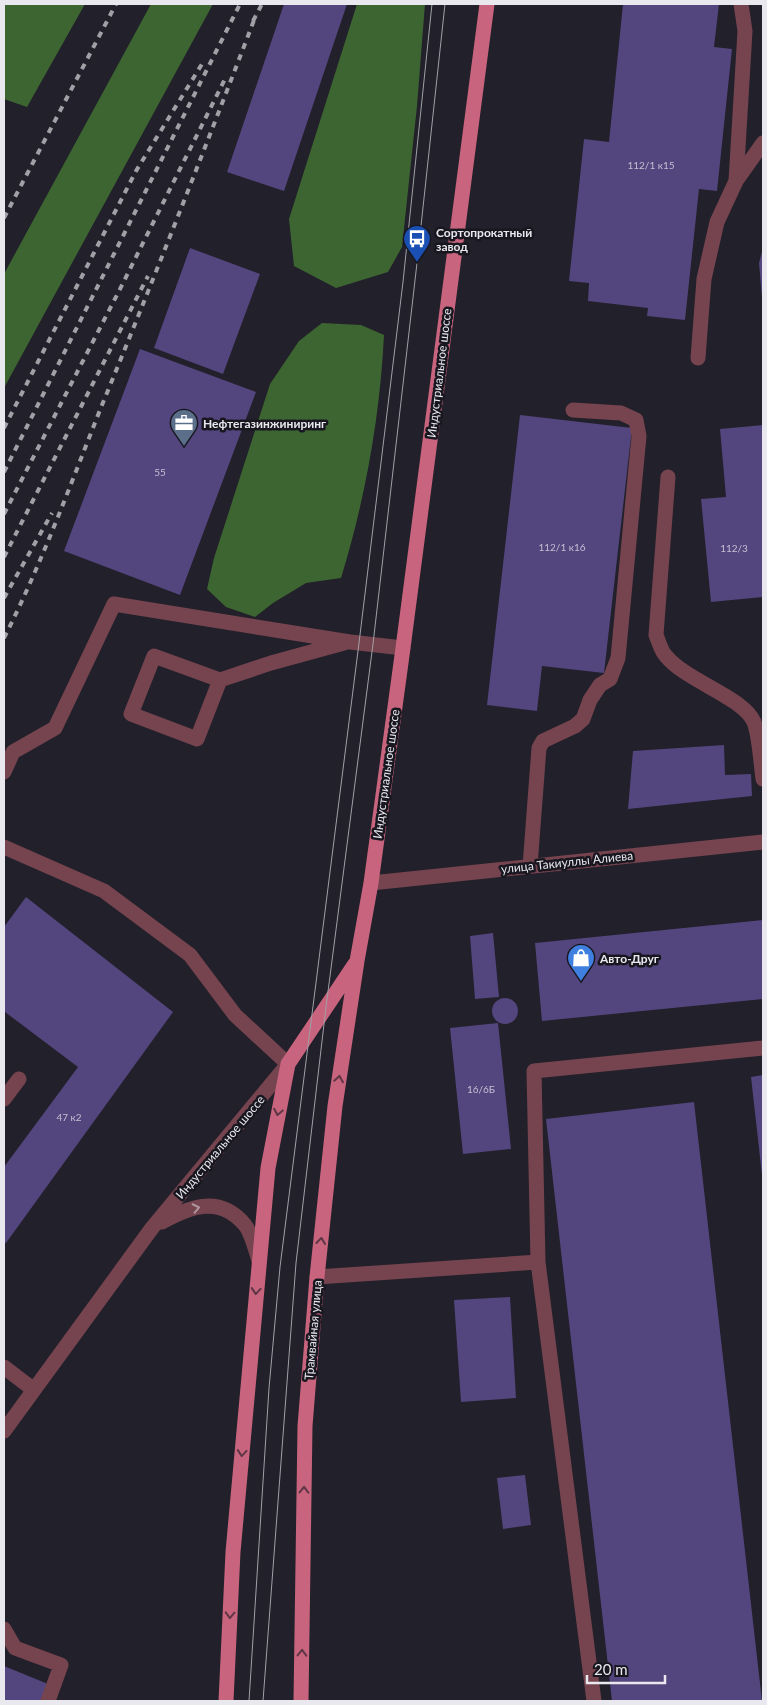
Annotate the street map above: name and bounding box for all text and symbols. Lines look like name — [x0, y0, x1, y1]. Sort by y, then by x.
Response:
house number: 112/1 к15 — [627, 159, 675, 171]
bus stop icon: Сортопрокатный завод — [402, 224, 432, 263]
place label: Сортопрокатный завод — [436, 225, 532, 254]
street label: Индустриальное шоссе — [424, 307, 454, 439]
office icon: Нефтегазинжиниринг — [169, 408, 199, 447]
place label: Нефтегазинжиниринг — [203, 416, 326, 431]
house number: 55 — [154, 466, 166, 478]
house number: 112/1 к16 — [538, 541, 586, 553]
house number: 112/3 — [720, 542, 748, 554]
street label: Индустриальное шоссе — [370, 708, 402, 840]
street label: улица Такиуллы Алиева — [500, 848, 634, 876]
shop icon: Авто-Друг — [566, 943, 596, 982]
place label: Авто-Друг — [599, 951, 659, 966]
one-way arrow — [334, 1075, 344, 1084]
house number: 16/6Б — [467, 1083, 495, 1095]
street label: Индустриальное шоссе — [172, 1092, 268, 1202]
one-way arrow — [274, 1108, 284, 1117]
house number: 47 к2 — [56, 1111, 82, 1123]
one-way arrow — [192, 1203, 200, 1214]
one-way arrow — [315, 1236, 326, 1244]
street label: Трамвайная улица — [301, 1279, 325, 1381]
one-way arrow — [251, 1287, 262, 1295]
one-way arrow — [236, 1449, 247, 1457]
one-way arrow — [299, 1486, 309, 1494]
one-way arrow — [225, 1611, 235, 1619]
one-way arrow — [296, 1648, 307, 1656]
scale bar — [587, 1652, 664, 1684]
text: 20 m — [594, 1660, 628, 1678]

